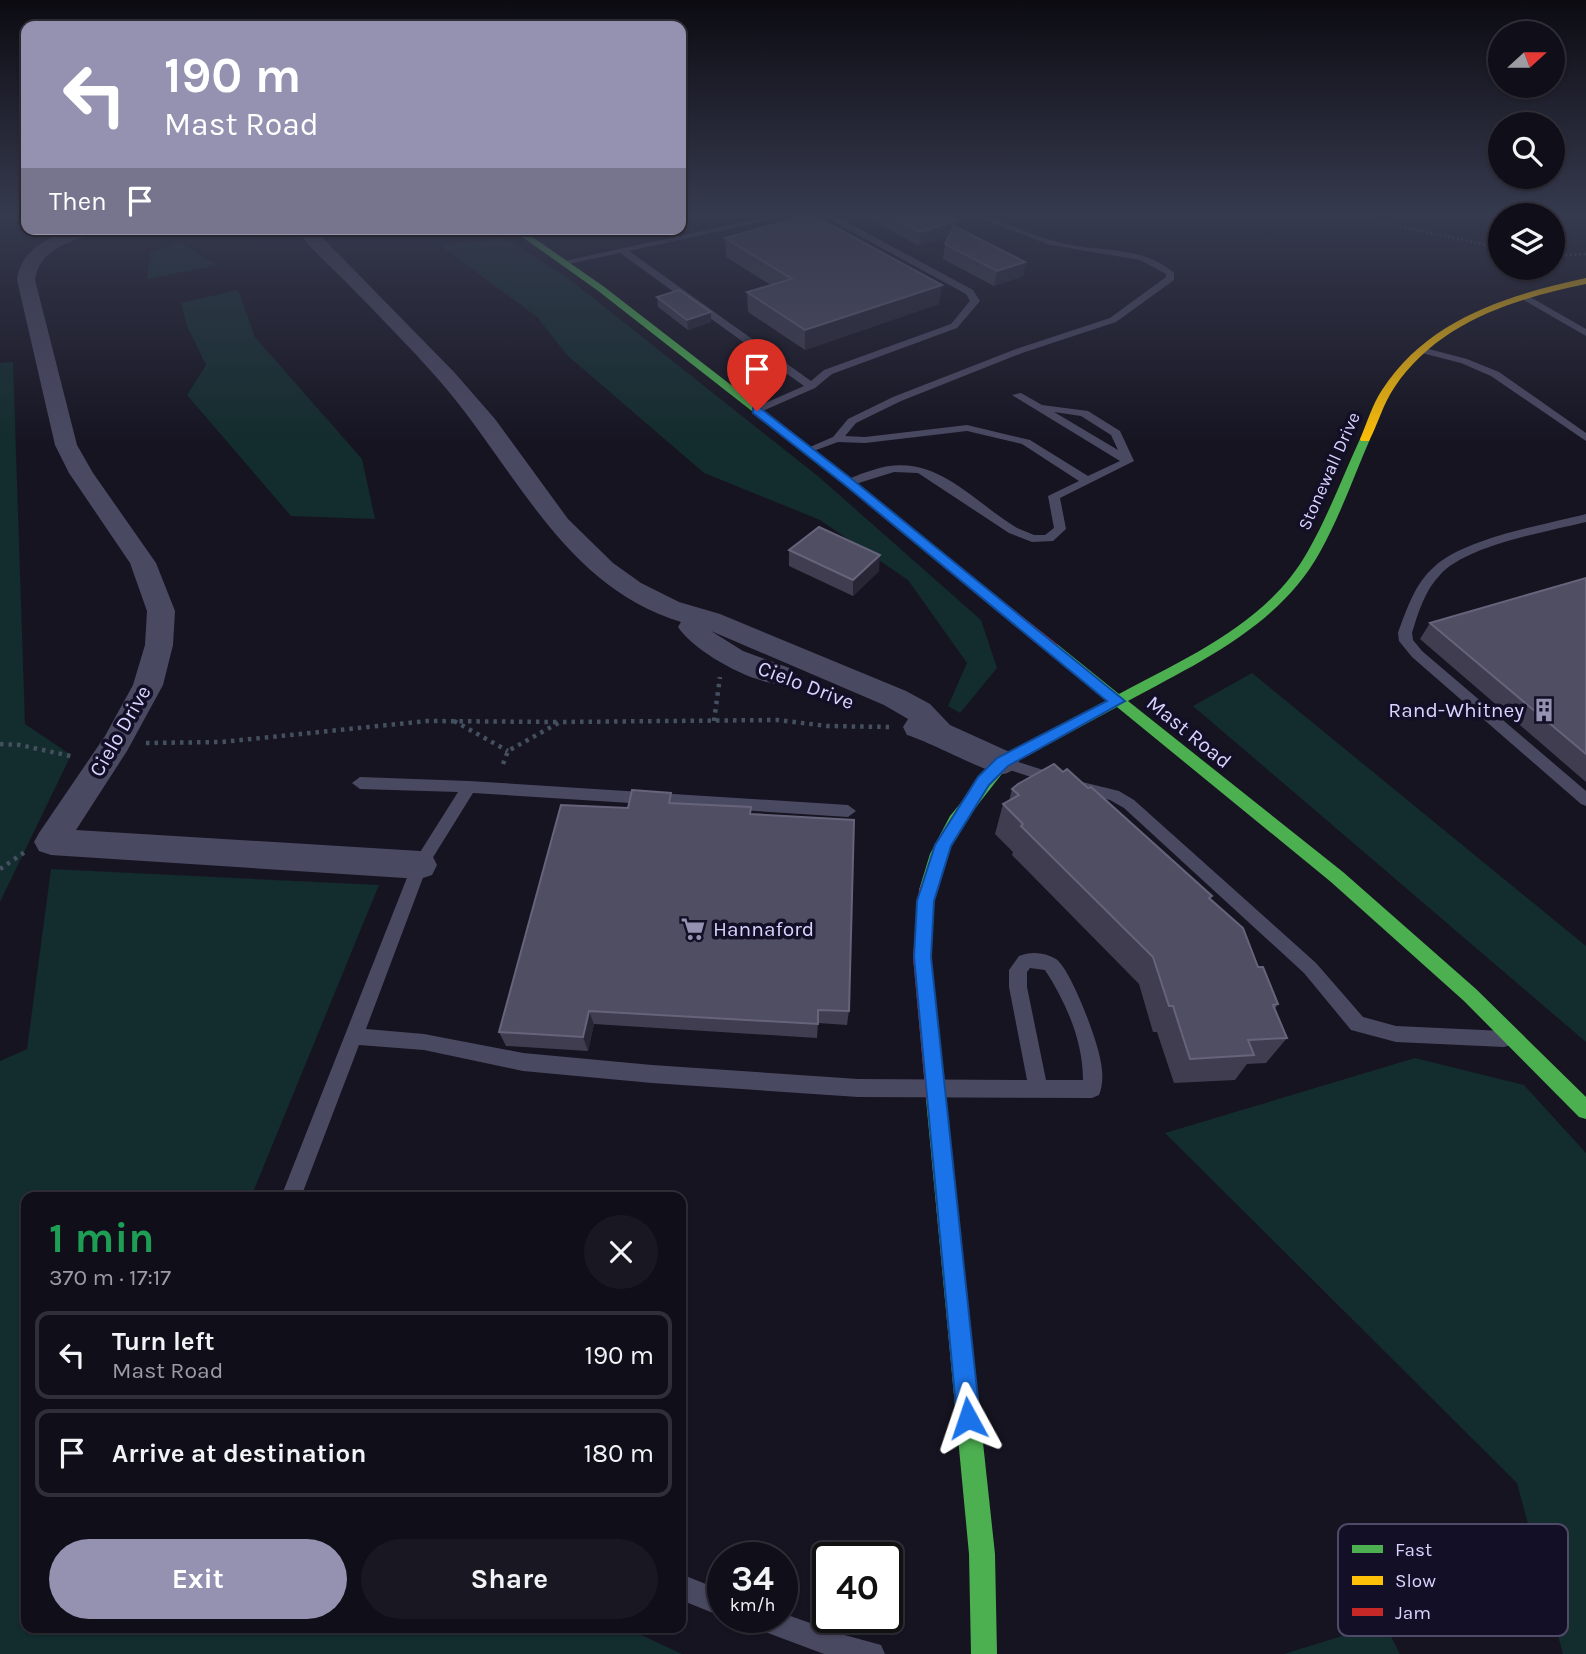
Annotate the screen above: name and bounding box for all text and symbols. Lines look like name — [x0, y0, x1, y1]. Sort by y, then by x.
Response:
north arrow — [1488, 21, 1564, 98]
map controls — [1488, 21, 1565, 280]
text: 190 m — [164, 47, 301, 104]
icon: left — [49, 49, 140, 140]
text: Mast Road — [164, 106, 319, 143]
button: search — [1488, 112, 1565, 189]
icon: arrive — [121, 182, 159, 220]
text: Then — [49, 186, 107, 217]
button: layers — [1488, 203, 1565, 280]
pin — [727, 339, 787, 411]
icon: arrive — [738, 350, 776, 388]
street label: Stonewall Drive — [1293, 409, 1365, 533]
street label: Cielo Drive — [754, 656, 858, 714]
street label: Cielo Drive — [84, 681, 156, 781]
street label: Mast Road — [1142, 691, 1236, 773]
building icon: Rand-Whitney — [1530, 696, 1558, 724]
place label: Rand-Whitney — [1388, 698, 1524, 722]
supermarket icon: Hannaford — [679, 915, 707, 943]
place label: Hannaford — [713, 917, 814, 941]
text: 1 min — [49, 1213, 154, 1263]
button: close — [584, 1215, 658, 1289]
text: 370 m · 17:17 — [49, 1264, 171, 1291]
text: Turn left — [112, 1326, 214, 1357]
icon: left — [53, 1336, 91, 1374]
text: 190 m — [584, 1340, 654, 1371]
text: Mast Road — [112, 1357, 223, 1384]
position arrow — [931, 1381, 1005, 1455]
icon: arrive — [53, 1434, 91, 1472]
text: Arrive at destination — [112, 1438, 366, 1469]
text: 180 m — [584, 1438, 654, 1469]
legend — [1338, 1524, 1568, 1636]
button: Exit — [49, 1539, 347, 1619]
button: Share — [361, 1539, 658, 1619]
text: Fast — [1395, 1539, 1432, 1561]
speed limit sign: 40 — [812, 1542, 903, 1633]
text: 34 — [731, 1558, 774, 1599]
text: Slow — [1395, 1570, 1436, 1592]
text: km/h — [730, 1594, 775, 1616]
text: Jam — [1395, 1602, 1431, 1624]

